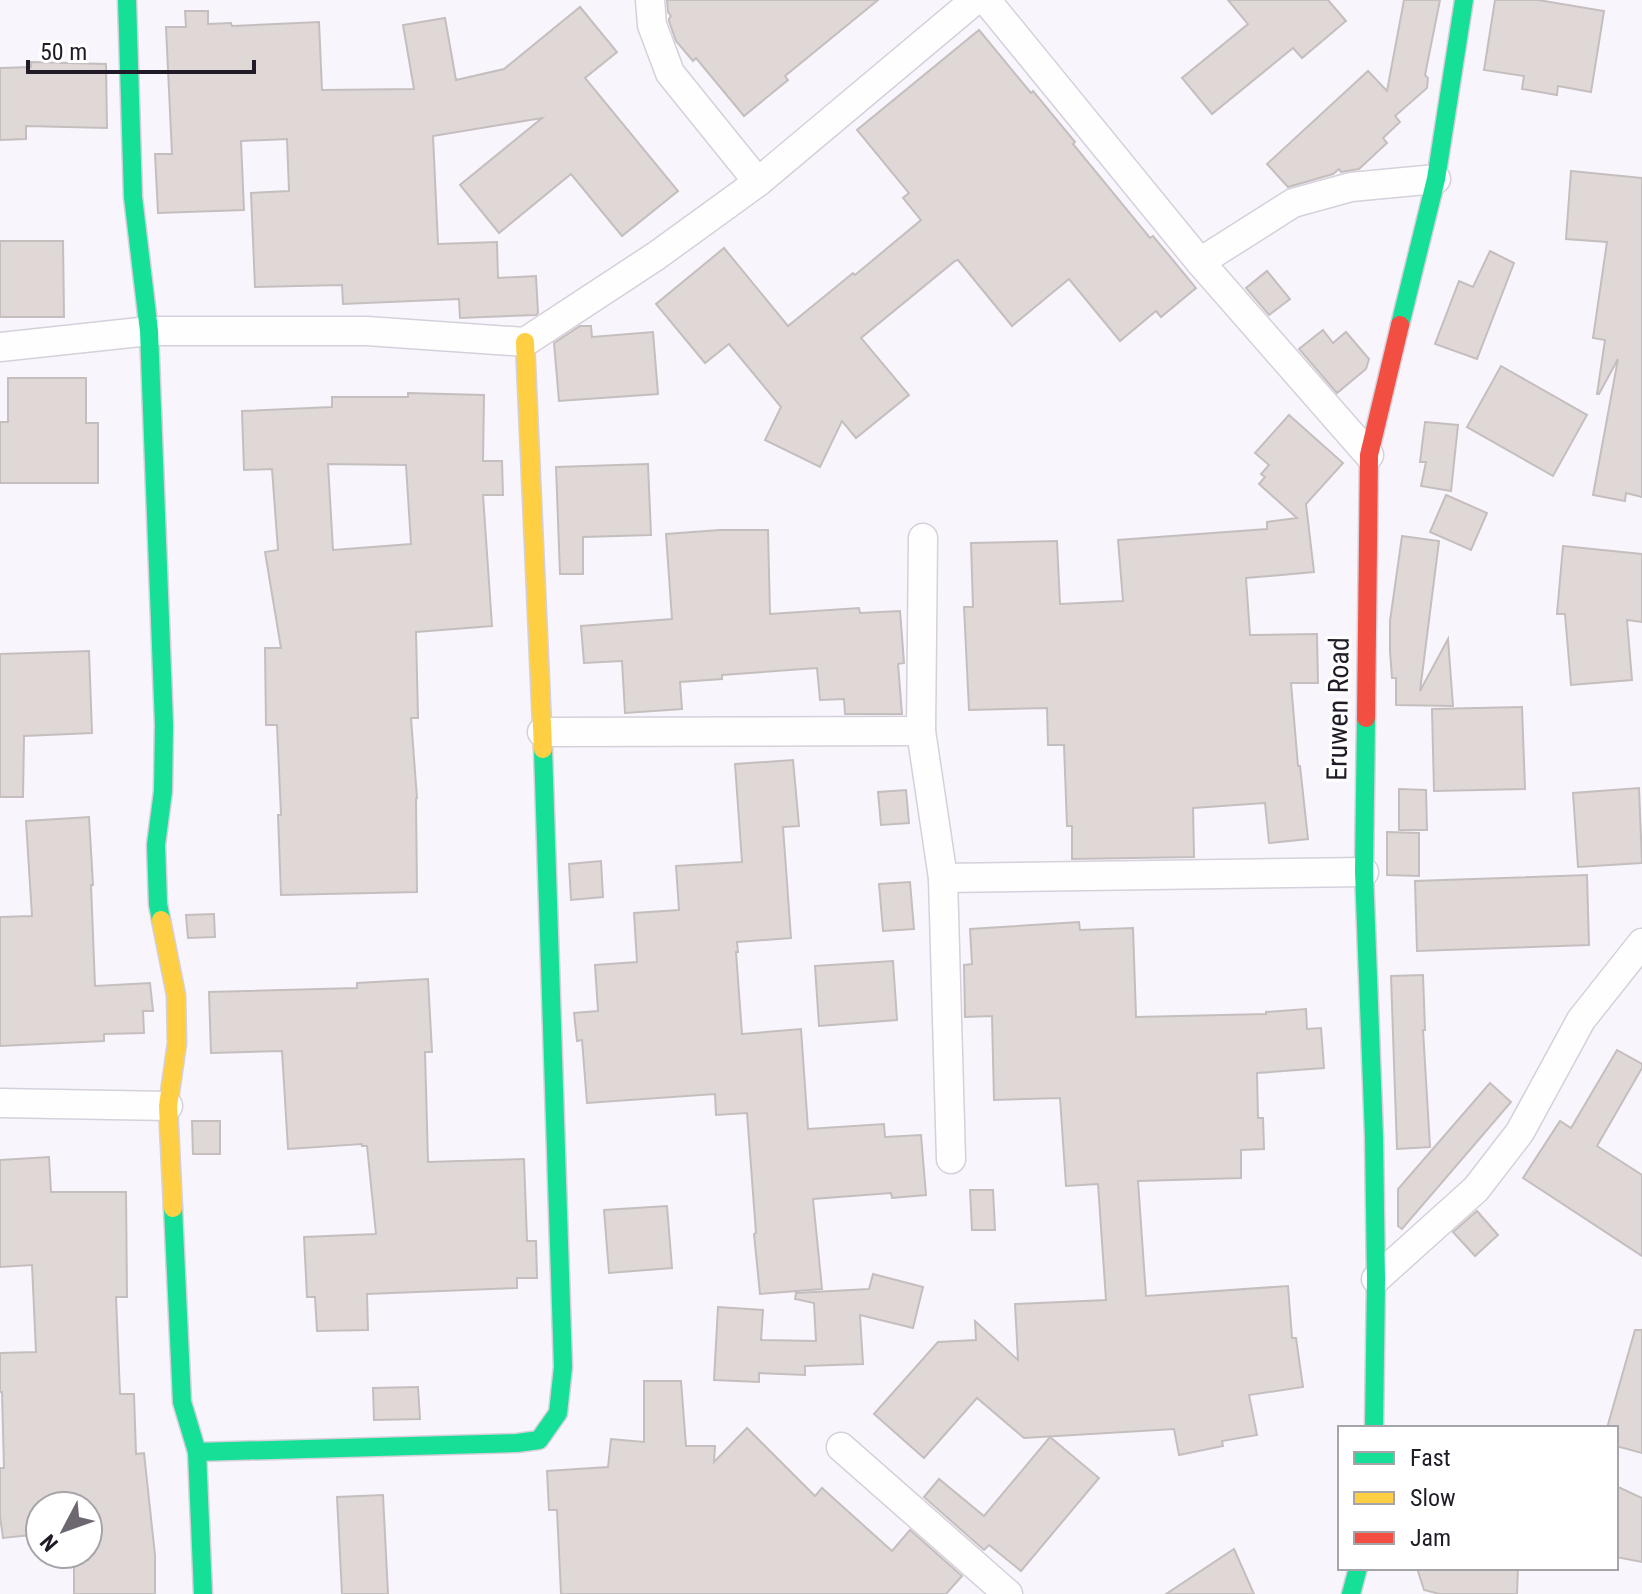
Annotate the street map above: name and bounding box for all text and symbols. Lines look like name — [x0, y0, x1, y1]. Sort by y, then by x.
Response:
scale bar — [28, 24, 254, 74]
text: 50 m — [40, 38, 87, 66]
street label: Eruwen Road — [1320, 637, 1356, 781]
legend — [1338, 1426, 1618, 1570]
text: Fast — [1410, 1444, 1451, 1472]
text: Slow — [1410, 1484, 1456, 1512]
north arrow — [24, 1490, 104, 1570]
text: Jam — [1410, 1524, 1451, 1552]
text: N — [35, 1530, 63, 1556]

